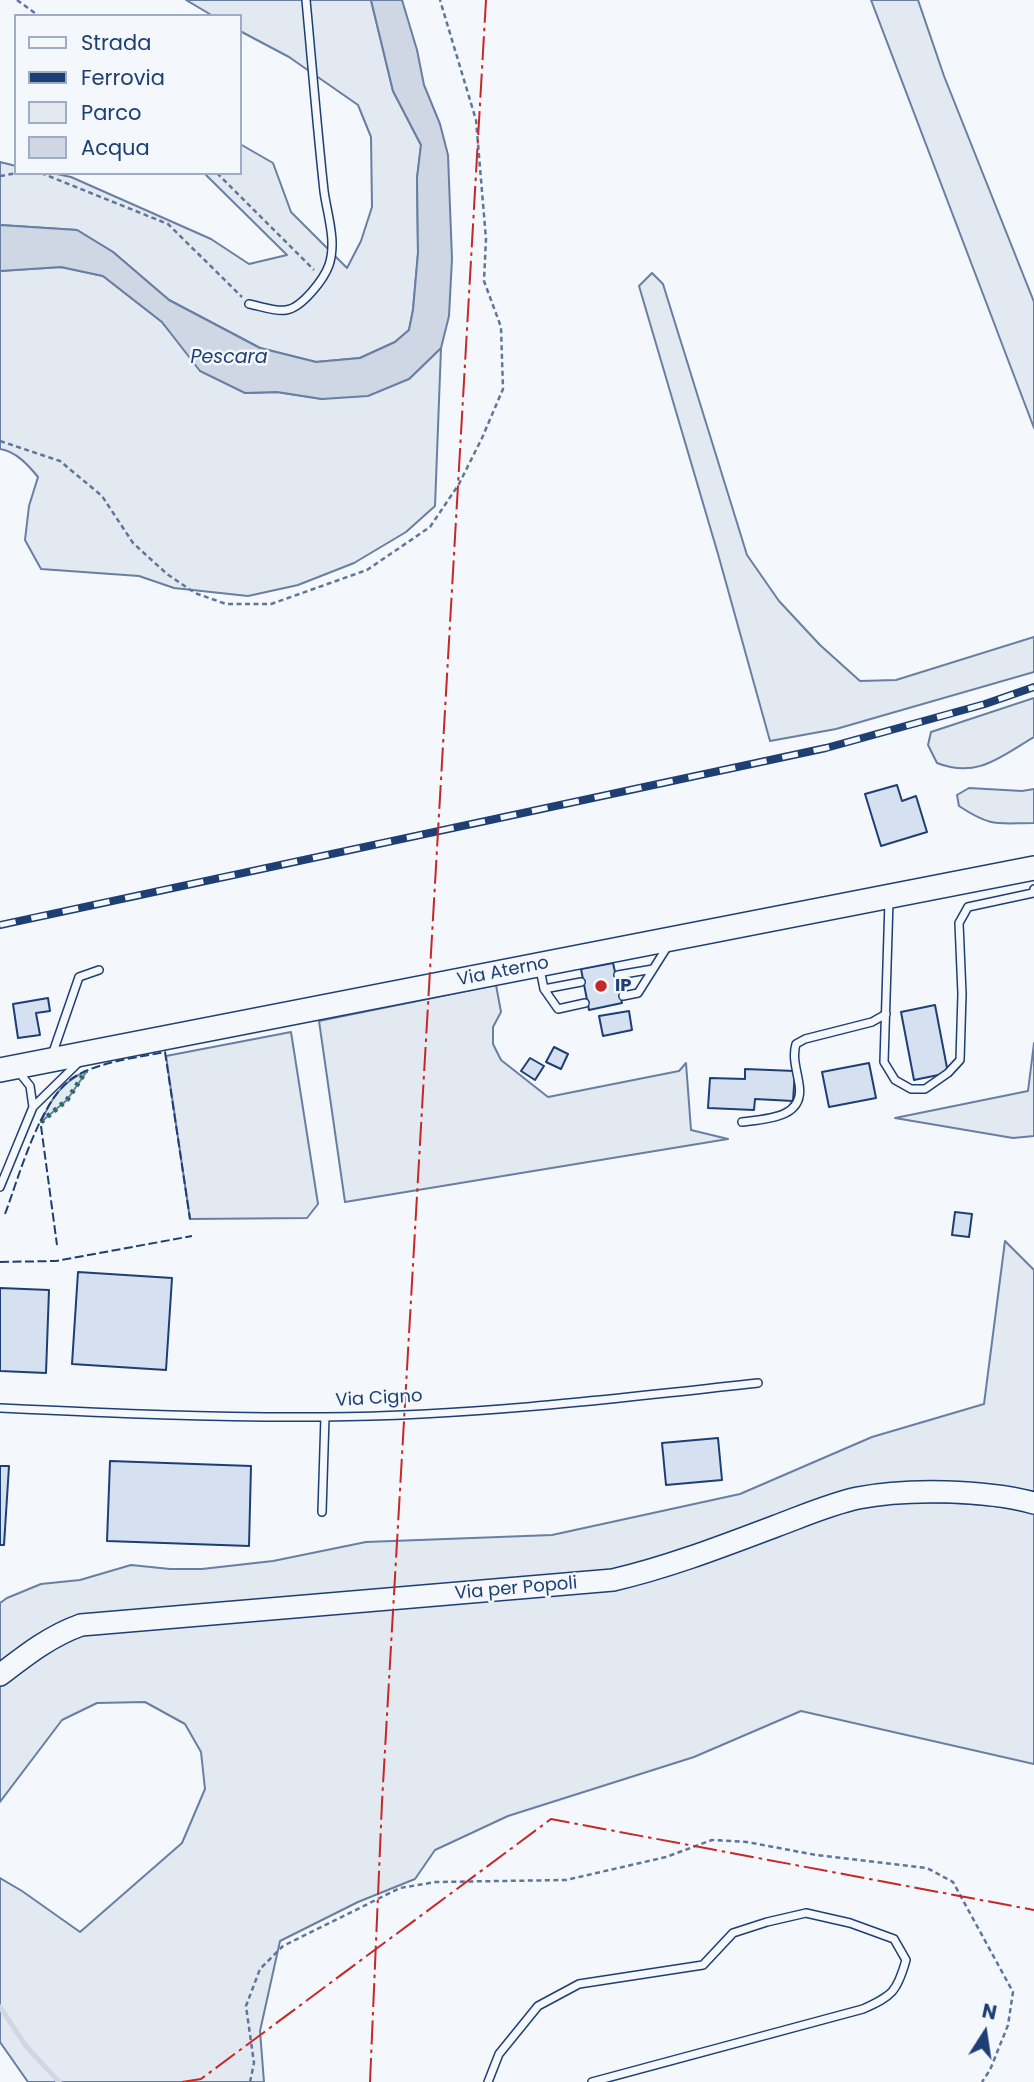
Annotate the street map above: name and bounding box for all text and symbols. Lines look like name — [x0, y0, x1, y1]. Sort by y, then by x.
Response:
legend — [14, 14, 242, 175]
text: Strada — [81, 28, 151, 57]
text: Ferrovia — [81, 63, 165, 92]
text: Parco — [81, 98, 141, 127]
text: Acqua — [81, 133, 150, 162]
water label: Pescara — [190, 347, 268, 369]
street label: Via Aterno — [455, 953, 551, 991]
place label: IP — [615, 975, 632, 997]
marker: IP — [593, 978, 609, 994]
street label: Via Cigno — [335, 1386, 423, 1412]
street label: Via per Popoli — [454, 1573, 578, 1605]
text: N — [980, 1997, 999, 2027]
north arrow — [950, 1998, 1020, 2068]

